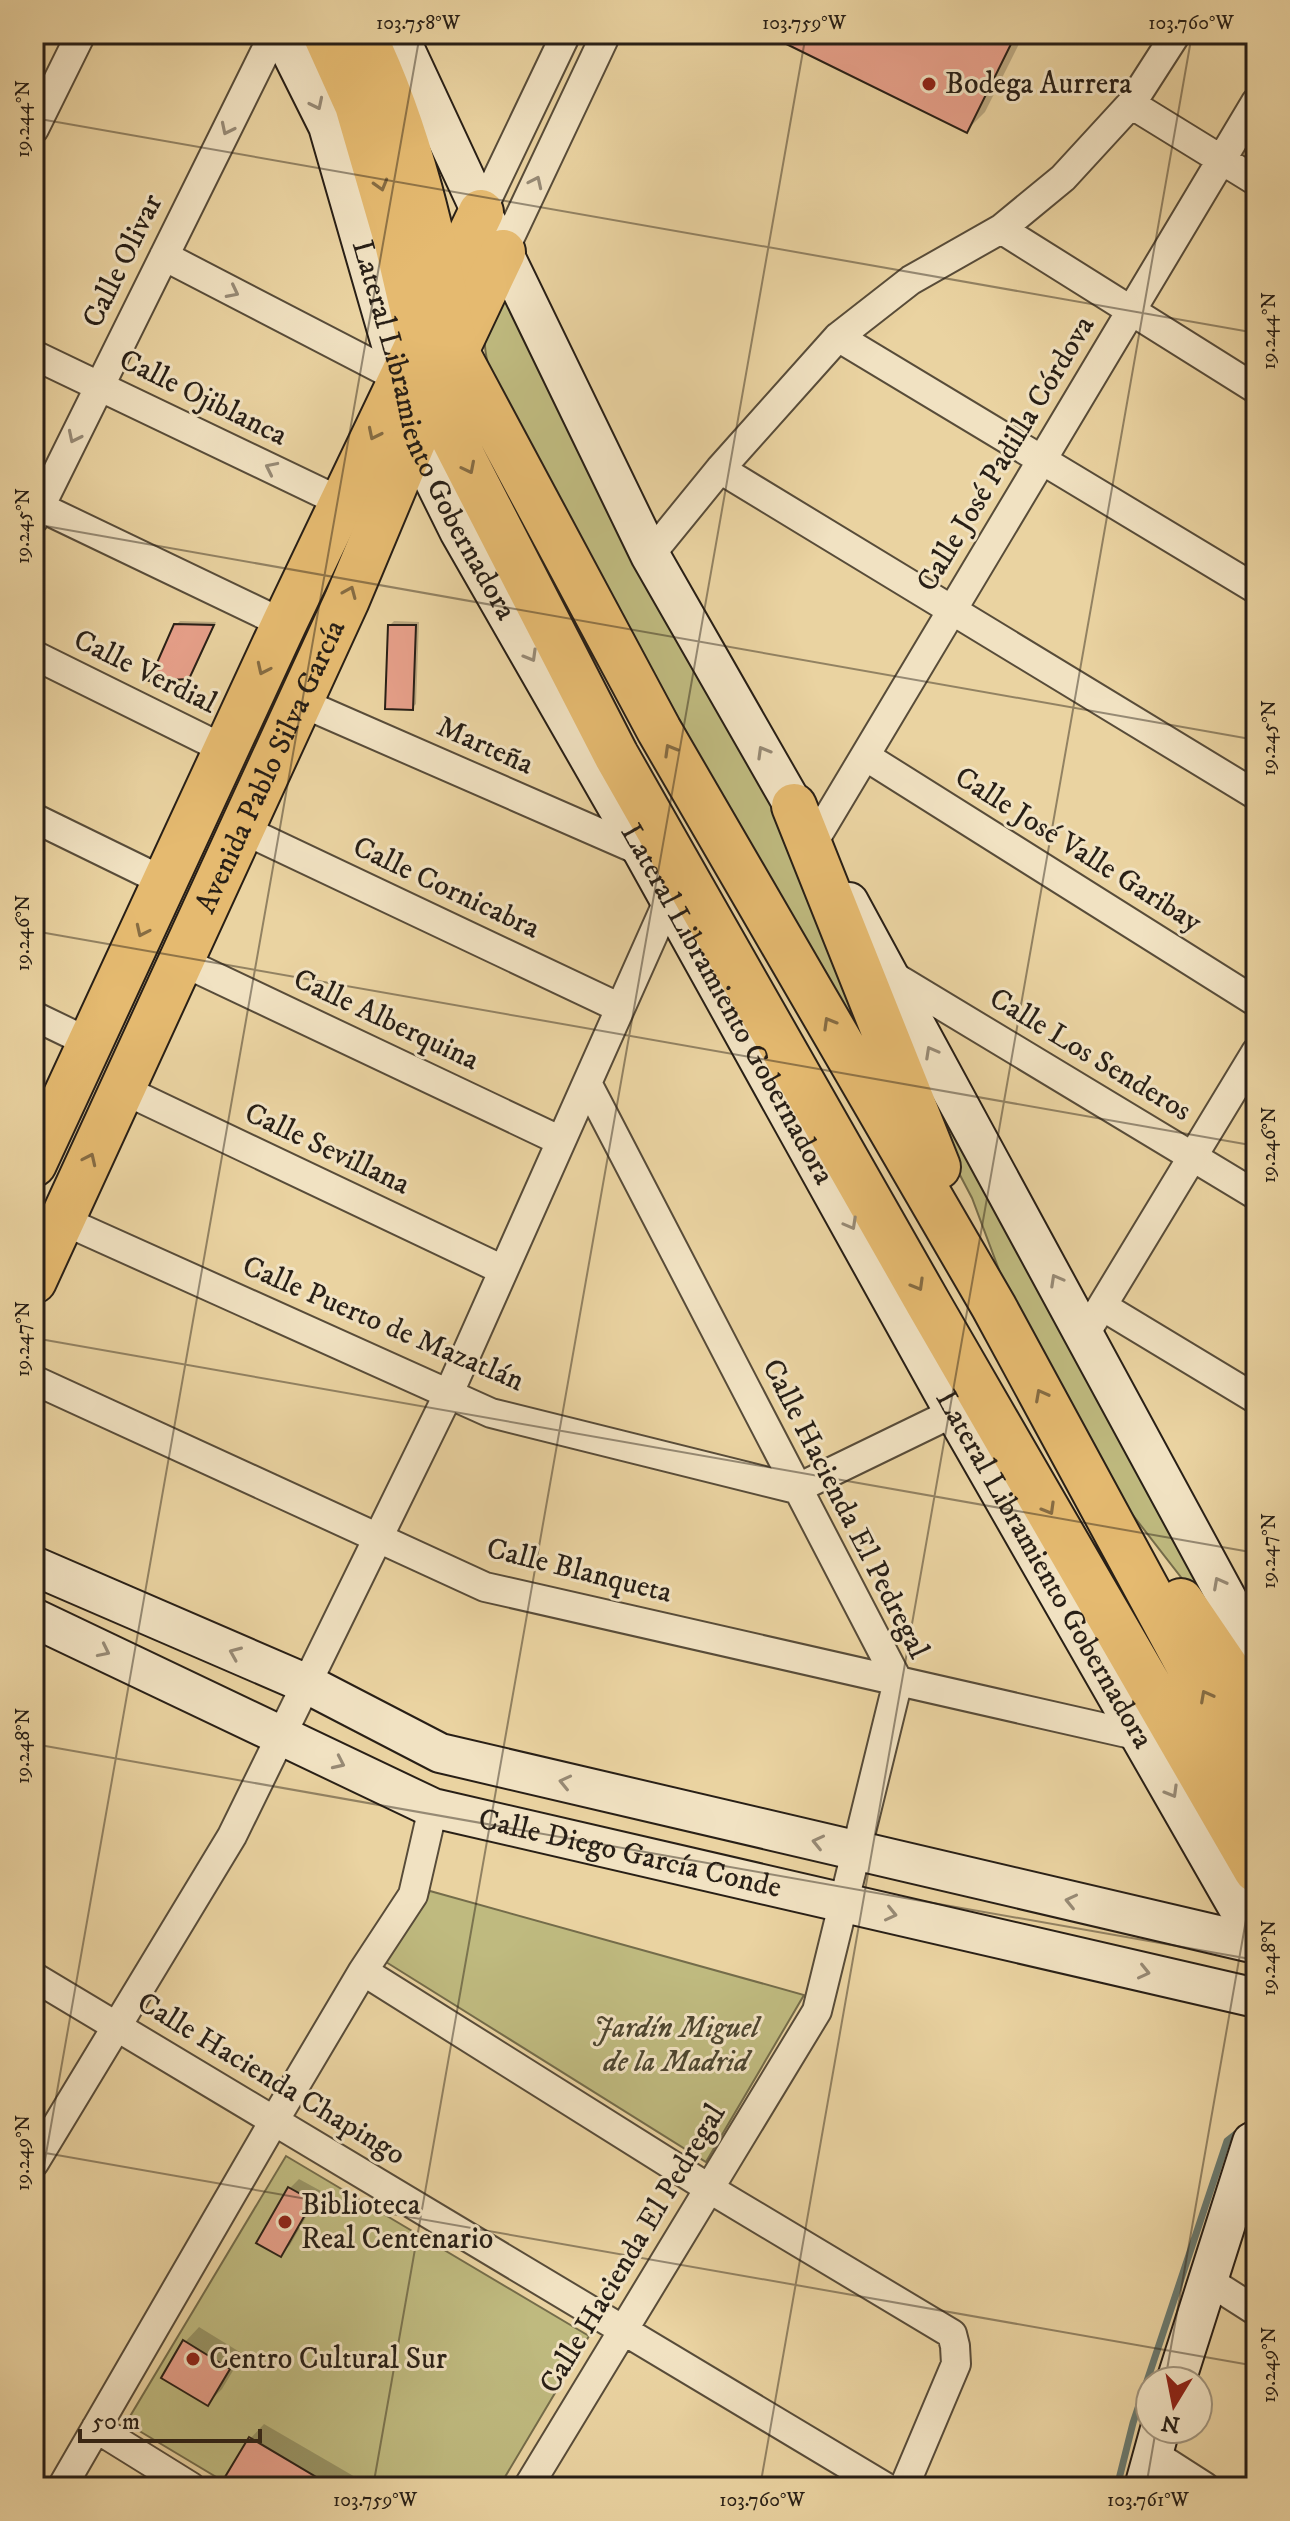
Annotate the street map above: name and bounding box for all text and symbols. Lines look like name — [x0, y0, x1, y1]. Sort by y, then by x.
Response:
text: 103.758°W — [376, 11, 461, 36]
text: 103.759°W — [762, 11, 847, 36]
text: 103.760°W — [1148, 11, 1234, 36]
place label: Bodega Aurrera — [945, 66, 1132, 103]
marker: Bodega Aurrera — [920, 75, 938, 93]
text: 19.244°N — [11, 80, 36, 158]
one-way arrow — [307, 95, 323, 110]
one-way arrow — [220, 121, 236, 135]
one-way arrow — [526, 175, 542, 190]
one-way arrow — [372, 178, 388, 192]
street label: Calle Olivar — [75, 188, 171, 334]
street label: Lateral Libramiento Gobernadora — [343, 236, 525, 627]
one-way arrow — [225, 282, 240, 297]
text: 19.244°N — [1257, 292, 1282, 370]
street label: Calle José Padilla Córdova — [909, 309, 1103, 599]
street label: Calle Ojiblanca — [113, 341, 293, 455]
one-way arrow — [368, 426, 384, 441]
one-way arrow — [68, 429, 84, 444]
one-way arrow — [459, 460, 475, 475]
one-way arrow — [265, 462, 280, 478]
text: 19.245°N — [11, 488, 36, 564]
one-way arrow — [341, 586, 357, 600]
street label: Avenida Pablo Silva García — [187, 614, 354, 919]
street label: Calle Verdial — [67, 621, 223, 723]
one-way arrow — [521, 647, 537, 662]
one-way arrow — [257, 661, 273, 676]
text: 19.245°N — [1257, 700, 1282, 776]
street label: Marteña — [431, 708, 539, 784]
one-way arrow — [664, 744, 680, 759]
one-way arrow — [757, 746, 773, 761]
street label: Calle José Valle Garibay — [948, 759, 1209, 941]
street label: Lateral Libramiento Gobernadora — [612, 817, 843, 1191]
street label: Calle Cornicabra — [347, 829, 546, 948]
text: 19.246°N — [11, 895, 36, 971]
one-way arrow — [136, 923, 152, 937]
street label: Calle Alberquina — [287, 961, 485, 1079]
street label: Calle Los Senderos — [982, 980, 1198, 1130]
one-way arrow — [823, 1017, 839, 1032]
one-way arrow — [926, 1046, 941, 1060]
street label: Calle Sevillana — [239, 1095, 416, 1203]
text: 19.246°N — [1257, 1107, 1282, 1183]
one-way arrow — [80, 1153, 96, 1167]
one-way arrow — [841, 1216, 856, 1231]
street label: Calle Puerto de Mazatlán — [237, 1248, 530, 1400]
one-way arrow — [1050, 1275, 1066, 1289]
one-way arrow — [908, 1276, 924, 1291]
text: 19.247°N — [11, 1301, 36, 1377]
street label: Calle Hacienda El Pedregal — [753, 1353, 937, 1665]
street label: Lateral Libramiento Gobernadora — [927, 1384, 1162, 1755]
one-way arrow — [1035, 1389, 1051, 1403]
one-way arrow — [1039, 1501, 1055, 1515]
text: 19.247°N — [1257, 1513, 1282, 1589]
street label: Calle Blanqueta — [482, 1530, 676, 1612]
one-way arrow — [1213, 1577, 1229, 1592]
one-way arrow — [96, 1641, 111, 1657]
one-way arrow — [229, 1646, 243, 1662]
one-way arrow — [1200, 1690, 1215, 1705]
text: 19.248°N — [11, 1708, 36, 1784]
one-way arrow — [331, 1753, 345, 1769]
one-way arrow — [558, 1775, 572, 1792]
one-way arrow — [1162, 1784, 1177, 1798]
street label: Calle Diego García Conde — [475, 1801, 785, 1906]
one-way arrow — [811, 1834, 825, 1851]
one-way arrow — [1065, 1893, 1078, 1910]
one-way arrow — [884, 1905, 897, 1922]
text: 19.248°N — [1257, 1920, 1282, 1996]
one-way arrow — [1137, 1963, 1151, 1980]
street label: Calle Hacienda Chapingo — [130, 1984, 412, 2174]
park label: Jardín Miguel de la Madrid — [593, 2010, 762, 2081]
street label: Calle Hacienda El Pedregal — [532, 2098, 734, 2400]
text: 19.249°N — [11, 2115, 36, 2191]
place label: Biblioteca Real Centenario — [301, 2187, 493, 2258]
marker: Biblioteca Real Centenario — [276, 2213, 294, 2231]
text: 19.249°N — [1257, 2327, 1282, 2403]
place label: Centro Cultural Sur — [209, 2341, 447, 2378]
marker: Centro Cultural Sur — [184, 2350, 202, 2368]
north arrow — [1134, 2365, 1214, 2445]
scale bar — [80, 2393, 260, 2443]
text: 50 m — [92, 2407, 140, 2437]
text: N — [1160, 2408, 1182, 2438]
text: 103.759°W — [333, 2488, 418, 2513]
text: 103.760°W — [719, 2488, 805, 2513]
text: 103.761°W — [1107, 2488, 1190, 2513]

